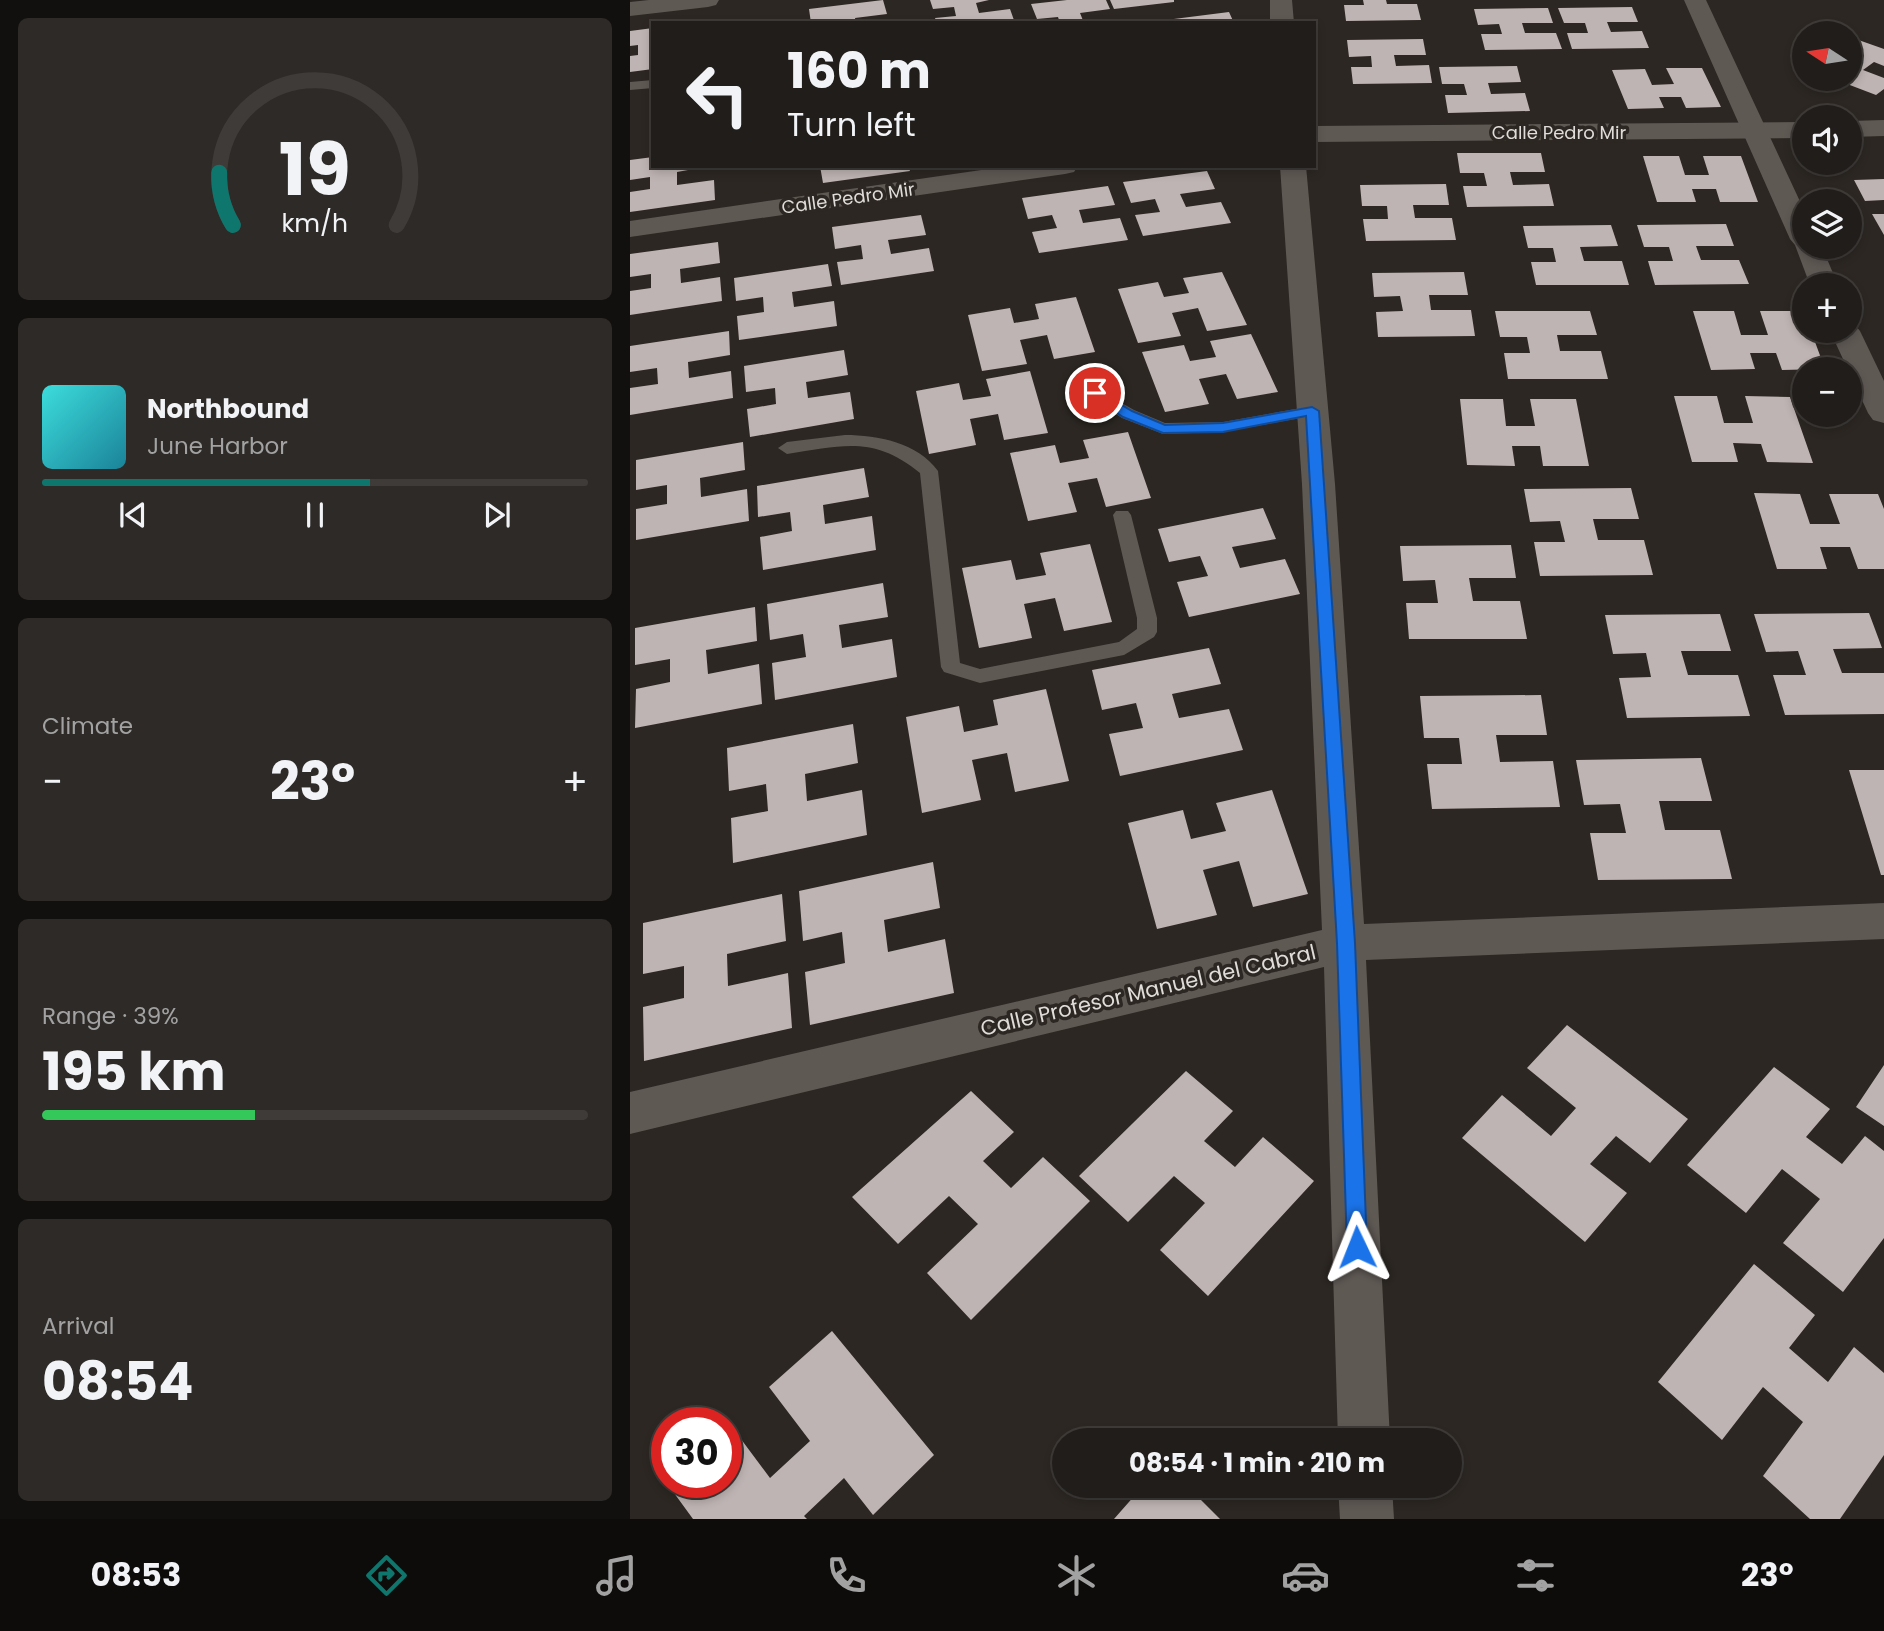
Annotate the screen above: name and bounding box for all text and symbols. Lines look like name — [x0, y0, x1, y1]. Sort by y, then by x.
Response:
north arrow — [1792, 21, 1862, 91]
map controls — [1792, 21, 1862, 427]
text: 160 m — [787, 37, 931, 105]
icon: left — [672, 49, 763, 140]
text: Turn left — [787, 102, 916, 147]
button: sound — [1792, 105, 1862, 175]
text: 19 — [279, 119, 351, 220]
street label: Calle Pedro Mir — [1492, 120, 1626, 145]
street label: Calle Pedro Mir — [780, 176, 917, 220]
button: layers — [1792, 189, 1862, 259]
text: km/h — [282, 206, 348, 241]
button: + — [1792, 273, 1862, 343]
button: − — [1792, 357, 1862, 427]
pin — [1065, 363, 1125, 423]
icon: arrive — [1076, 374, 1114, 412]
text: Northbound — [147, 391, 309, 427]
text: June Harbor — [147, 430, 288, 462]
icon: previous — [114, 496, 152, 534]
icon: pause — [296, 496, 334, 534]
icon: next — [478, 496, 516, 534]
text: Climate — [42, 710, 133, 742]
text: 23° — [270, 745, 355, 818]
text: − — [42, 755, 63, 808]
text: + — [562, 755, 588, 808]
street label: Calle Profesor Manuel del Cabral — [977, 937, 1319, 1043]
text: Range · 39% — [42, 1000, 179, 1032]
text: 195 km — [42, 1035, 226, 1108]
position arrow — [1320, 1210, 1394, 1284]
text: Arrival — [42, 1310, 114, 1342]
text: 08:54 — [42, 1345, 193, 1418]
speed limit sign: 30 — [651, 1407, 742, 1498]
text: 08:54 · 1 min · 210 m — [1129, 1445, 1385, 1481]
icon: directions — [362, 1551, 411, 1600]
icon: music — [592, 1551, 641, 1600]
icon: phone — [822, 1551, 871, 1600]
icon: climate — [1052, 1551, 1101, 1600]
icon: car — [1281, 1551, 1330, 1600]
icon: filters — [1511, 1551, 1560, 1600]
text: 08:53 — [90, 1552, 181, 1597]
text: 23° — [1741, 1552, 1794, 1597]

